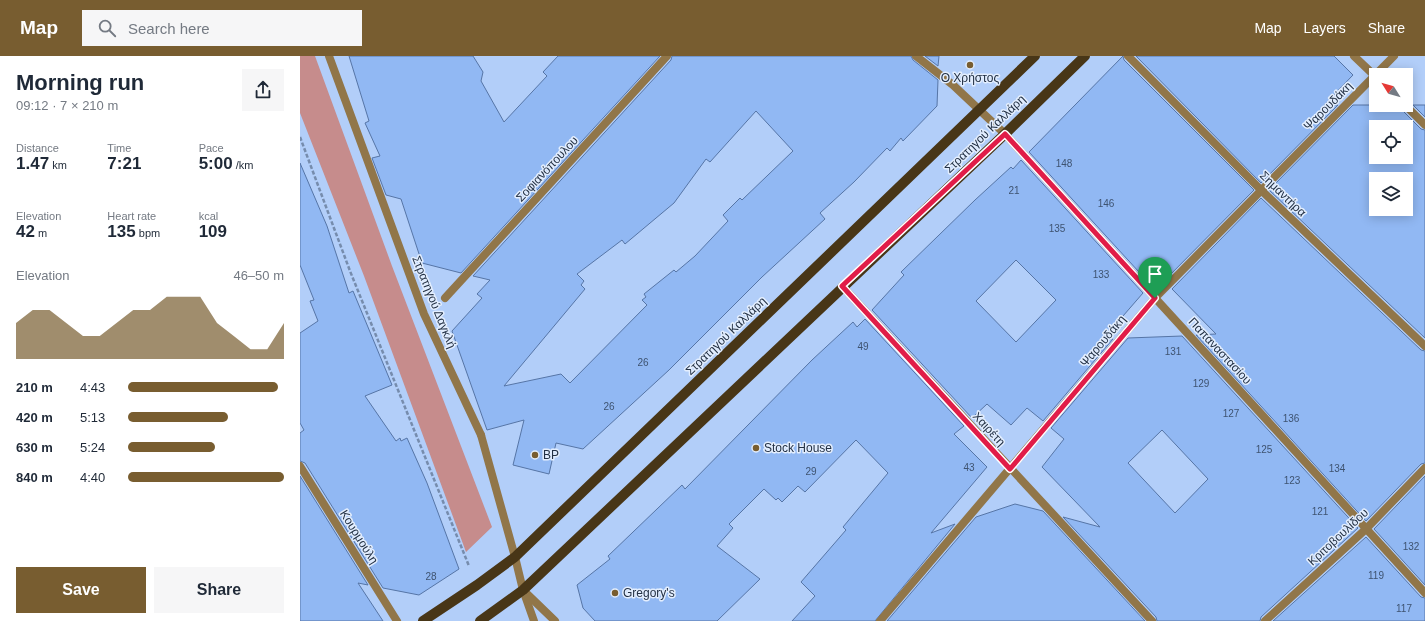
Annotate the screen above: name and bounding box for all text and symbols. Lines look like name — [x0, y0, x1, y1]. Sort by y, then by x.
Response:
search box — [82, 10, 362, 46]
text: Map — [20, 17, 58, 38]
icon: search — [96, 17, 118, 39]
text: Search here — [128, 20, 210, 37]
text: Map — [1254, 20, 1282, 36]
text: Layers — [1304, 20, 1346, 36]
text: Share — [1368, 20, 1405, 36]
marker: Ο Χρήστος — [965, 60, 975, 70]
north arrow — [1369, 68, 1413, 112]
map controls — [1369, 68, 1413, 216]
button: share — [242, 69, 284, 111]
text: Morning run — [16, 70, 144, 95]
place label: Ο Χρήστος — [941, 71, 1000, 85]
street label: Ψαρουδάκη — [1301, 79, 1355, 133]
street label: Στρατηγού Καλλάρη — [942, 92, 1028, 176]
text: 09:12 · 7 × 210 m — [16, 98, 118, 113]
button: locate — [1369, 120, 1413, 164]
street label: Σοφιανόπουλου — [513, 133, 581, 205]
text: Distance — [16, 142, 59, 154]
text: Time — [107, 142, 131, 154]
text: Pace — [199, 142, 224, 154]
text: 1.47 — [16, 154, 49, 173]
text: 7:21 — [107, 154, 141, 173]
text: 5:00 — [199, 154, 233, 173]
house number: 148 — [1056, 158, 1073, 169]
text: km — [49, 159, 67, 171]
text: /km — [233, 159, 253, 171]
street label: Σημαντήρα — [1257, 168, 1309, 220]
button: layers — [1369, 172, 1413, 216]
house number: 21 — [1008, 185, 1020, 196]
house number: 146 — [1098, 198, 1115, 209]
text: Elevation — [16, 210, 61, 222]
text: Heart rate — [107, 210, 156, 222]
text: kcal — [199, 210, 218, 222]
text: 42 — [16, 222, 35, 241]
text: 135 — [107, 222, 136, 241]
text: 109 — [199, 222, 227, 241]
house number: 135 — [1049, 223, 1066, 234]
text: m — [35, 227, 47, 239]
text: bpm — [136, 227, 160, 239]
street label: Στρατηγού Δαγκλή — [409, 254, 459, 350]
pin — [1138, 257, 1172, 298]
icon: arrive — [1144, 263, 1166, 285]
text: Elevation — [16, 268, 69, 283]
text: 46–50 m — [233, 268, 284, 283]
house number: 133 — [1093, 269, 1110, 280]
street label: Στρατηγού Καλλάρη — [683, 294, 769, 378]
street label: Ψαρουδάκη — [1077, 312, 1129, 370]
street label: Παπαναστασίου — [1186, 315, 1254, 387]
house number: 49 — [857, 341, 869, 352]
house number: 131 — [1165, 346, 1182, 357]
house number: 26 — [637, 357, 649, 368]
house number: 129 — [1193, 378, 1210, 389]
text: 210 m — [16, 380, 53, 395]
text: 4:43 — [80, 380, 105, 395]
house number: 26 — [603, 401, 615, 412]
house number: 127 — [1223, 408, 1240, 419]
street label: Χαιρέτη — [970, 409, 1008, 449]
text: 420 m — [16, 410, 53, 425]
text: 5:13 — [80, 410, 105, 425]
house number: 136 — [1283, 413, 1300, 424]
text: 630 m — [16, 440, 53, 455]
text: 5:24 — [80, 440, 105, 455]
place label: Stock House — [764, 441, 832, 455]
marker: Stock House — [751, 443, 761, 453]
house number: 125 — [1256, 444, 1273, 455]
place label: BP — [543, 448, 559, 462]
marker: BP — [530, 450, 540, 460]
house number: 43 — [963, 462, 975, 473]
house number: 134 — [1329, 463, 1346, 474]
house number: 29 — [805, 466, 817, 477]
text: 840 m — [16, 470, 53, 485]
text: 4:40 — [80, 470, 105, 485]
house number: 123 — [1284, 475, 1301, 486]
street label: Κριτοβουλίδου — [1305, 505, 1371, 569]
house number: 121 — [1312, 506, 1329, 517]
street label: Κουρμούλη — [337, 508, 381, 566]
house number: 132 — [1403, 541, 1420, 552]
button: Save — [16, 567, 146, 613]
button: Share — [154, 567, 284, 613]
house number: 119 — [1368, 570, 1384, 581]
house number: 28 — [425, 571, 437, 582]
place label: Gregory's — [623, 586, 675, 600]
marker: Gregory's — [610, 588, 620, 598]
house number: 117 — [1396, 603, 1412, 614]

